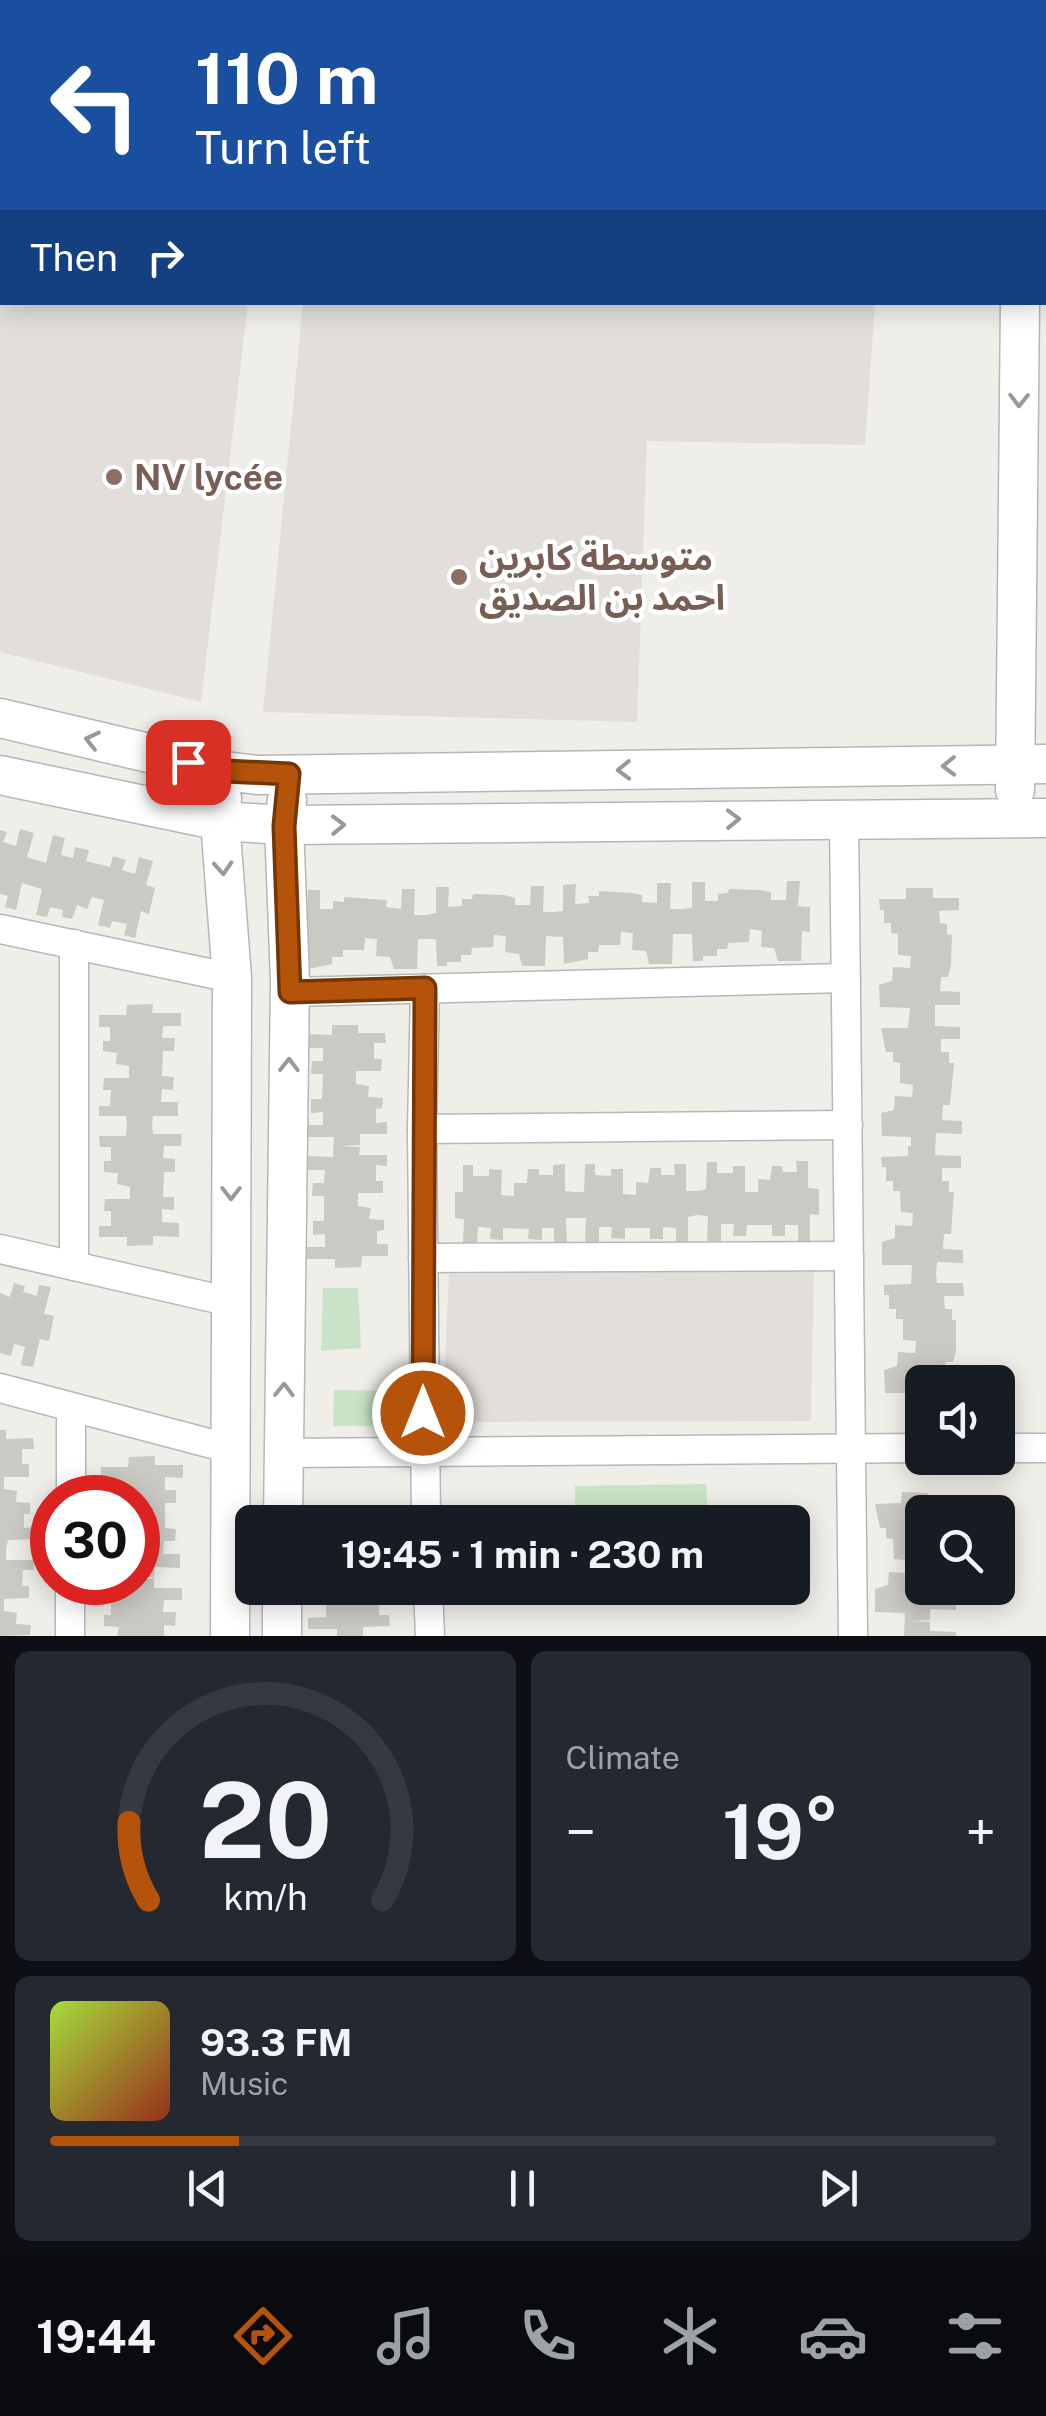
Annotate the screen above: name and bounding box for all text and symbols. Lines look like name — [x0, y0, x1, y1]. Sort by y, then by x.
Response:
text: 110 m — [195, 37, 379, 120]
icon: left — [30, 40, 160, 170]
text: Turn left — [195, 121, 371, 174]
icon: right — [138, 230, 193, 285]
text: Then — [30, 235, 118, 280]
one-way arrow — [1008, 392, 1030, 408]
place label: NV lycée — [134, 457, 283, 498]
marker: NV lycée — [103, 466, 125, 488]
place label: متوسطة كابرين احمد بن الصديق — [479, 537, 725, 619]
marker: متوسطة كابرين احمد بن الصديق — [448, 566, 470, 588]
pin — [146, 720, 231, 805]
one-way arrow — [84, 731, 101, 752]
icon: arrive — [161, 735, 216, 790]
one-way arrow — [940, 755, 956, 777]
one-way arrow — [615, 759, 630, 781]
one-way arrow — [726, 808, 741, 830]
one-way arrow — [330, 814, 346, 835]
one-way arrow — [212, 861, 234, 877]
one-way arrow — [278, 1057, 300, 1072]
one-way arrow — [220, 1186, 242, 1201]
position arrow — [371, 1361, 475, 1465]
map controls — [905, 1365, 1015, 1605]
button: sound — [905, 1365, 1015, 1475]
one-way arrow — [273, 1382, 295, 1398]
speed limit sign: 30 — [30, 1475, 160, 1605]
button: search — [905, 1495, 1015, 1605]
text: 19:45 · 1 min · 230 m — [341, 1532, 704, 1577]
text: Climate — [566, 1739, 680, 1776]
text: 20 — [199, 1759, 332, 1881]
text: 19° — [722, 1788, 839, 1876]
text: − — [566, 1800, 596, 1864]
text: + — [965, 1800, 996, 1864]
text: km/h — [223, 1876, 307, 1918]
text: 93.3 FM — [200, 2020, 352, 2065]
text: Music — [200, 2065, 288, 2102]
icon: previous — [180, 2161, 235, 2216]
icon: pause — [495, 2161, 550, 2216]
icon: next — [811, 2161, 866, 2216]
icon: directions — [228, 2301, 298, 2371]
icon: music — [371, 2301, 441, 2371]
icon: phone — [513, 2301, 583, 2371]
icon: climate — [655, 2301, 725, 2371]
icon: car — [798, 2301, 868, 2371]
icon: filters — [940, 2301, 1010, 2371]
text: 19:44 — [36, 2310, 156, 2363]

